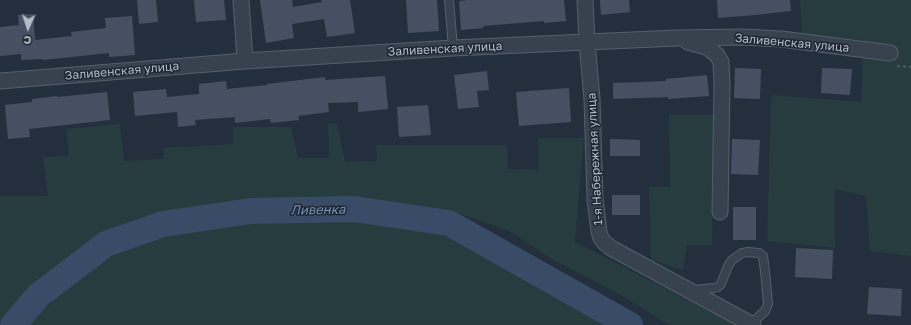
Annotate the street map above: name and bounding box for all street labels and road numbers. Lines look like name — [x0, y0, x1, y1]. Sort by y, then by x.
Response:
street label: Заливенская улица — [734, 31, 850, 55]
street label: Заливенская улица — [387, 39, 503, 59]
street label: Заливенская улица — [64, 59, 180, 83]
street label: 1-я Набережная улица — [584, 92, 606, 226]

